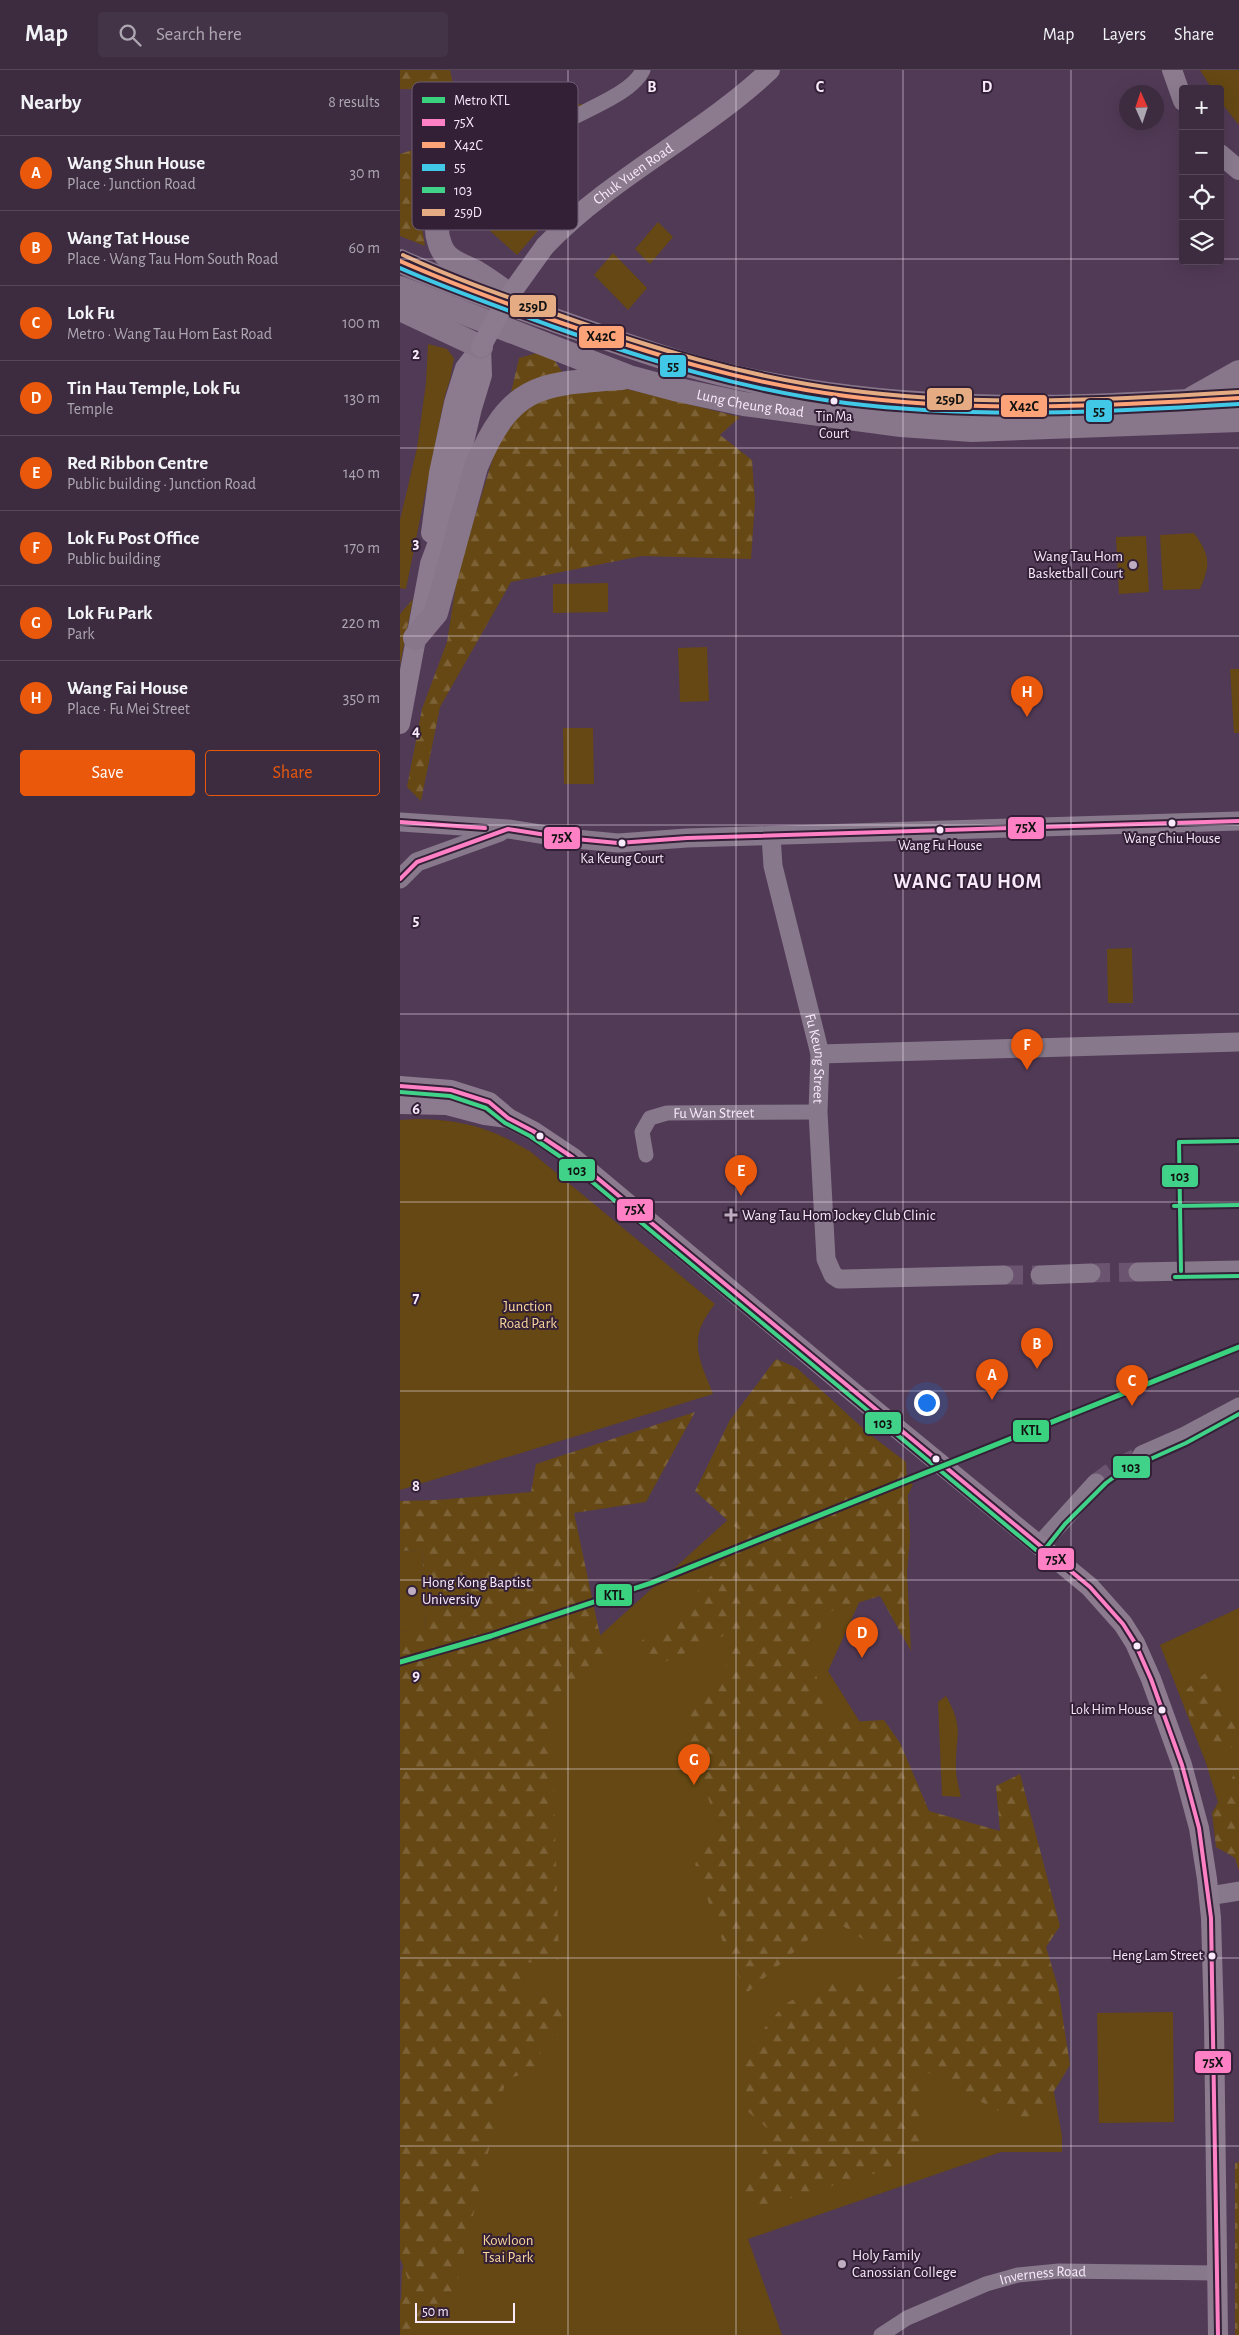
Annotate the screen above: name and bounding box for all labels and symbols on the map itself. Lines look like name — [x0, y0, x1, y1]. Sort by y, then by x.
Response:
text: B — [647, 79, 657, 95]
text: C — [816, 79, 825, 95]
text: D — [982, 79, 993, 95]
legend — [412, 82, 578, 230]
north arrow — [1119, 85, 1164, 130]
text: Metro KTL — [454, 94, 510, 108]
text: 75X — [454, 116, 474, 130]
text: X42C — [454, 139, 483, 153]
street label: Chuk Yuen Road — [590, 140, 676, 207]
text: 55 — [454, 161, 466, 175]
text: 103 — [454, 184, 472, 198]
text: 259D — [454, 206, 482, 220]
line badge: 259D — [509, 294, 557, 318]
text: 259D — [519, 300, 547, 314]
line badge: X42C — [578, 325, 625, 349]
text: X42C — [586, 330, 617, 344]
text: 2 — [412, 346, 420, 362]
line badge: 55 — [659, 354, 687, 378]
text: 55 — [667, 360, 679, 374]
street label: Lung Cheung Road — [695, 387, 805, 419]
line badge: 259D — [926, 387, 973, 411]
text: 259D — [936, 393, 964, 407]
line badge: X42C — [1000, 394, 1048, 418]
marker: Tin Ma Court — [829, 396, 839, 406]
line badge: 55 — [1085, 399, 1113, 423]
text: X42C — [1009, 400, 1040, 414]
text: 55 — [1093, 405, 1105, 419]
place label: Tin Ma Court — [815, 410, 853, 441]
text: 3 — [413, 535, 420, 551]
place label: Wang Tau Hom Basketball Court — [1028, 549, 1123, 581]
marker: Wang Tau Hom Basketball Court — [1127, 559, 1139, 571]
pin: H — [1011, 676, 1043, 717]
text: 4 — [412, 723, 420, 739]
line badge: 75X — [1007, 816, 1045, 840]
marker: Wang Chiu House — [1167, 818, 1177, 828]
text: 75X — [1016, 821, 1037, 835]
marker: Wang Fu House — [935, 825, 945, 835]
line badge: 75X — [543, 826, 581, 850]
text: 75X — [552, 831, 573, 845]
place label: Wang Chiu House — [1124, 832, 1220, 846]
marker: Ka Keung Court — [617, 838, 627, 848]
place label: Wang Fu House — [898, 839, 982, 853]
place label: Ka Keung Court — [580, 852, 664, 866]
district label: WANG TAU HOM — [893, 872, 1043, 892]
text: 5 — [413, 912, 420, 928]
street label: Fu Keung Street — [803, 1012, 828, 1104]
pin: F — [1011, 1029, 1043, 1070]
text: 6 — [412, 1101, 420, 1117]
street label: Fu Wan Street — [673, 1105, 755, 1120]
unlabelled marker — [535, 1131, 545, 1141]
pin: E — [725, 1155, 757, 1196]
line badge: 103 — [558, 1158, 596, 1182]
text: 103 — [568, 1164, 586, 1178]
line badge: 103 — [1161, 1164, 1199, 1188]
text: 103 — [1171, 1170, 1189, 1184]
line badge: 75X — [616, 1198, 654, 1222]
text: 75X — [625, 1203, 646, 1217]
marker: Wang Tau Hom Jockey Club Clinic — [724, 1208, 738, 1222]
place label: Wang Tau Hom Jockey Club Clinic — [742, 1208, 936, 1223]
text: 7 — [413, 1290, 420, 1306]
park label: Junction Road Park — [499, 1299, 557, 1331]
pin: B — [1021, 1328, 1053, 1369]
pin: A — [976, 1359, 1008, 1400]
pin: C — [1116, 1365, 1148, 1406]
your location — [914, 1390, 940, 1416]
line badge: 103 — [864, 1411, 902, 1435]
text: 103 — [874, 1417, 892, 1431]
line badge: KTL — [1012, 1419, 1050, 1443]
text: KTL — [1021, 1424, 1042, 1438]
unlabelled marker — [931, 1454, 941, 1464]
line badge: 103 — [1112, 1455, 1151, 1479]
text: 103 — [1122, 1461, 1140, 1475]
text: 8 — [412, 1478, 420, 1494]
line badge: 75X — [1037, 1547, 1075, 1571]
text: 75X — [1046, 1553, 1067, 1567]
place label: Hong Kong Baptist University — [422, 1575, 531, 1607]
line badge: KTL — [595, 1583, 633, 1607]
marker: Hong Kong Baptist University — [406, 1585, 418, 1597]
text: KTL — [604, 1589, 625, 1603]
pin: D — [846, 1617, 878, 1658]
unlabelled marker — [1132, 1641, 1142, 1651]
text: 9 — [412, 1667, 420, 1683]
place label: Lok Him House — [1070, 1703, 1153, 1717]
marker: Lok Him House — [1157, 1705, 1167, 1715]
pin: G — [678, 1744, 710, 1785]
place label: Heng Lam Street — [1112, 1949, 1204, 1963]
marker: Heng Lam Street — [1207, 1951, 1217, 1961]
line badge: 75X — [1194, 2050, 1232, 2074]
text: 75X — [1203, 2056, 1224, 2070]
park label: Kowloon Tsai Park — [482, 2233, 534, 2265]
place label: Holy Family Canossian College — [852, 2248, 957, 2280]
marker: Holy Family Canossian College — [836, 2258, 848, 2270]
street label: Inverness Road — [998, 2263, 1087, 2287]
scale bar — [415, 2300, 515, 2323]

